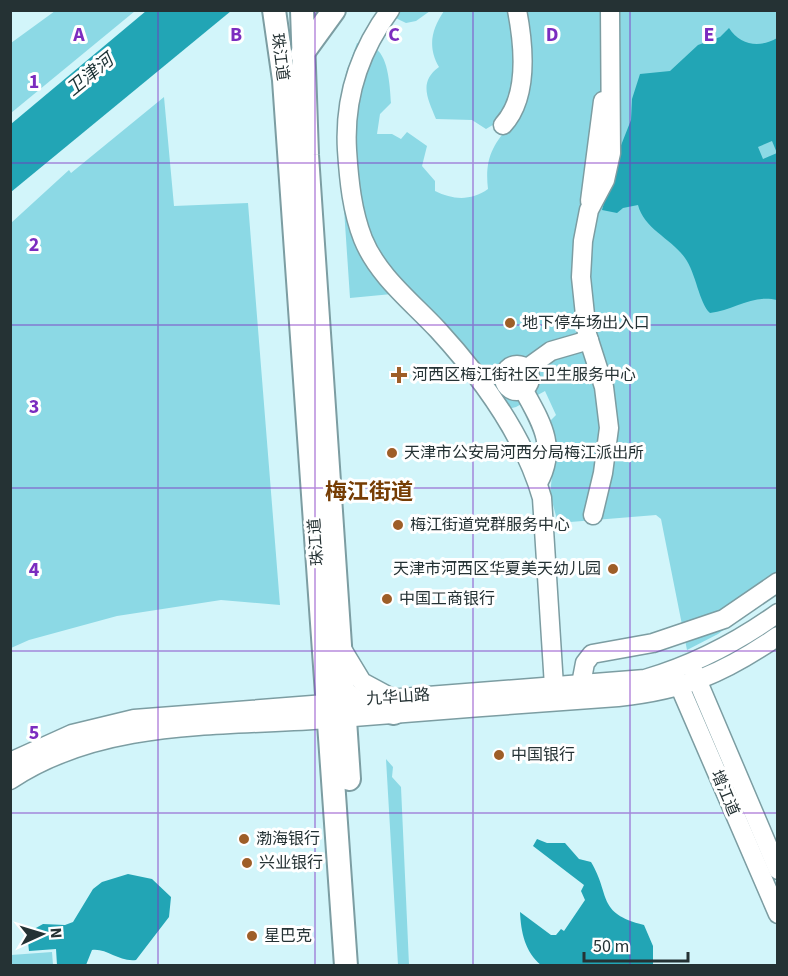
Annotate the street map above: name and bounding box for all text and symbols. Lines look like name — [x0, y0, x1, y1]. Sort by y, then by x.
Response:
text: A — [72, 21, 85, 49]
text: B — [230, 21, 242, 49]
text: C — [388, 21, 400, 49]
text: D — [546, 21, 558, 49]
text: E — [704, 21, 714, 49]
street label: 珠江道 — [266, 32, 294, 82]
water label: 卫津河 — [61, 46, 121, 102]
text: 1 — [29, 68, 39, 96]
text: 2 — [29, 231, 39, 259]
place label: 地下停车场出入口 — [522, 312, 650, 334]
marker: 地下停车场出入口 — [503, 316, 517, 330]
place label: 河西区梅江街社区卫生服务中心 — [412, 364, 636, 386]
marker: 河西区梅江街社区卫生服务中心 — [390, 366, 408, 384]
text: 3 — [29, 393, 39, 421]
place label: 天津市公安局河西分局梅江派出所 — [404, 442, 644, 464]
marker: 天津市公安局河西分局梅江派出所 — [385, 446, 399, 460]
district label: 梅江街道 — [325, 476, 413, 508]
place label: 梅江街道党群服务中心 — [410, 514, 570, 536]
street label: 珠江道 — [303, 517, 329, 567]
marker: 梅江街道党群服务中心 — [391, 518, 405, 532]
text: 4 — [29, 556, 40, 584]
place label: 天津市河西区华夏美天幼儿园 — [393, 558, 601, 580]
marker: 天津市河西区华夏美天幼儿园 — [606, 562, 620, 576]
place label: 中国工商银行 — [399, 588, 495, 610]
marker: 中国工商银行 — [380, 592, 394, 606]
street label: 九华山路 — [365, 684, 431, 710]
text: 5 — [29, 719, 39, 747]
place label: 中国银行 — [511, 744, 575, 766]
marker: 中国银行 — [492, 748, 506, 762]
street label: 增江道 — [705, 767, 745, 819]
place label: 渤海银行 — [256, 828, 320, 850]
marker: 渤海银行 — [237, 832, 251, 846]
place label: 兴业银行 — [259, 852, 323, 874]
marker: 兴业银行 — [240, 856, 254, 870]
north arrow — [12, 904, 72, 964]
place label: 星巴克 — [264, 925, 312, 947]
scale bar — [584, 925, 688, 963]
text: N — [45, 927, 67, 939]
marker: 星巴克 — [245, 929, 259, 943]
text: 50 m — [593, 934, 629, 959]

